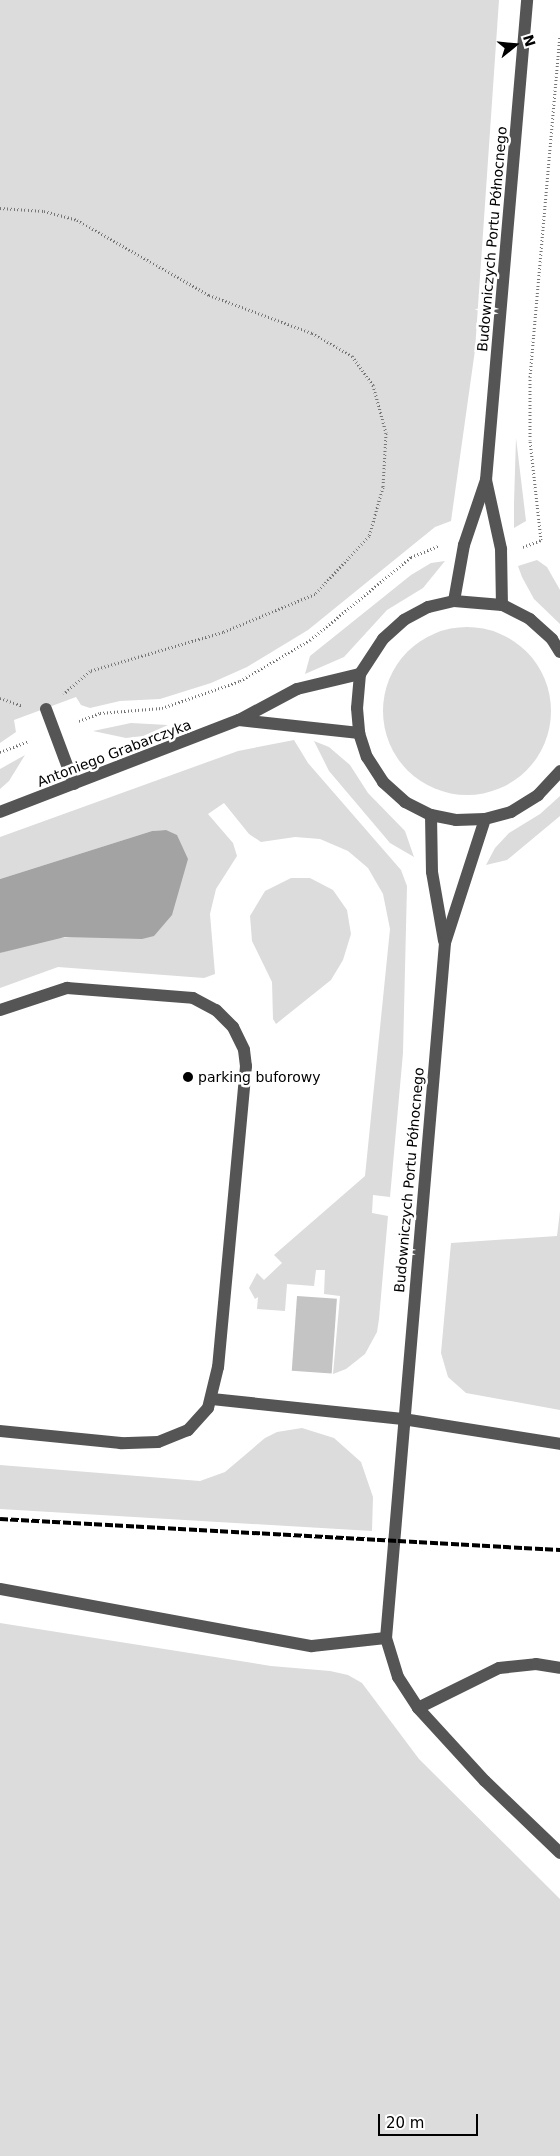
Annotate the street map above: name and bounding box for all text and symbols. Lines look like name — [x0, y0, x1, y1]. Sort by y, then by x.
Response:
north arrow — [490, 20, 540, 70]
text: N — [520, 33, 539, 49]
street label: Budowniczych Portu Północnego — [474, 126, 510, 352]
street label: Antoniego Grabarczyka — [35, 716, 193, 790]
street label: Budowniczych Portu Północnego — [391, 1067, 427, 1293]
place label: parking buforowy — [198, 1069, 320, 1085]
marker: parking buforowy — [182, 1071, 194, 1083]
scale bar — [380, 2104, 480, 2136]
text: 20 m — [386, 2114, 424, 2132]

